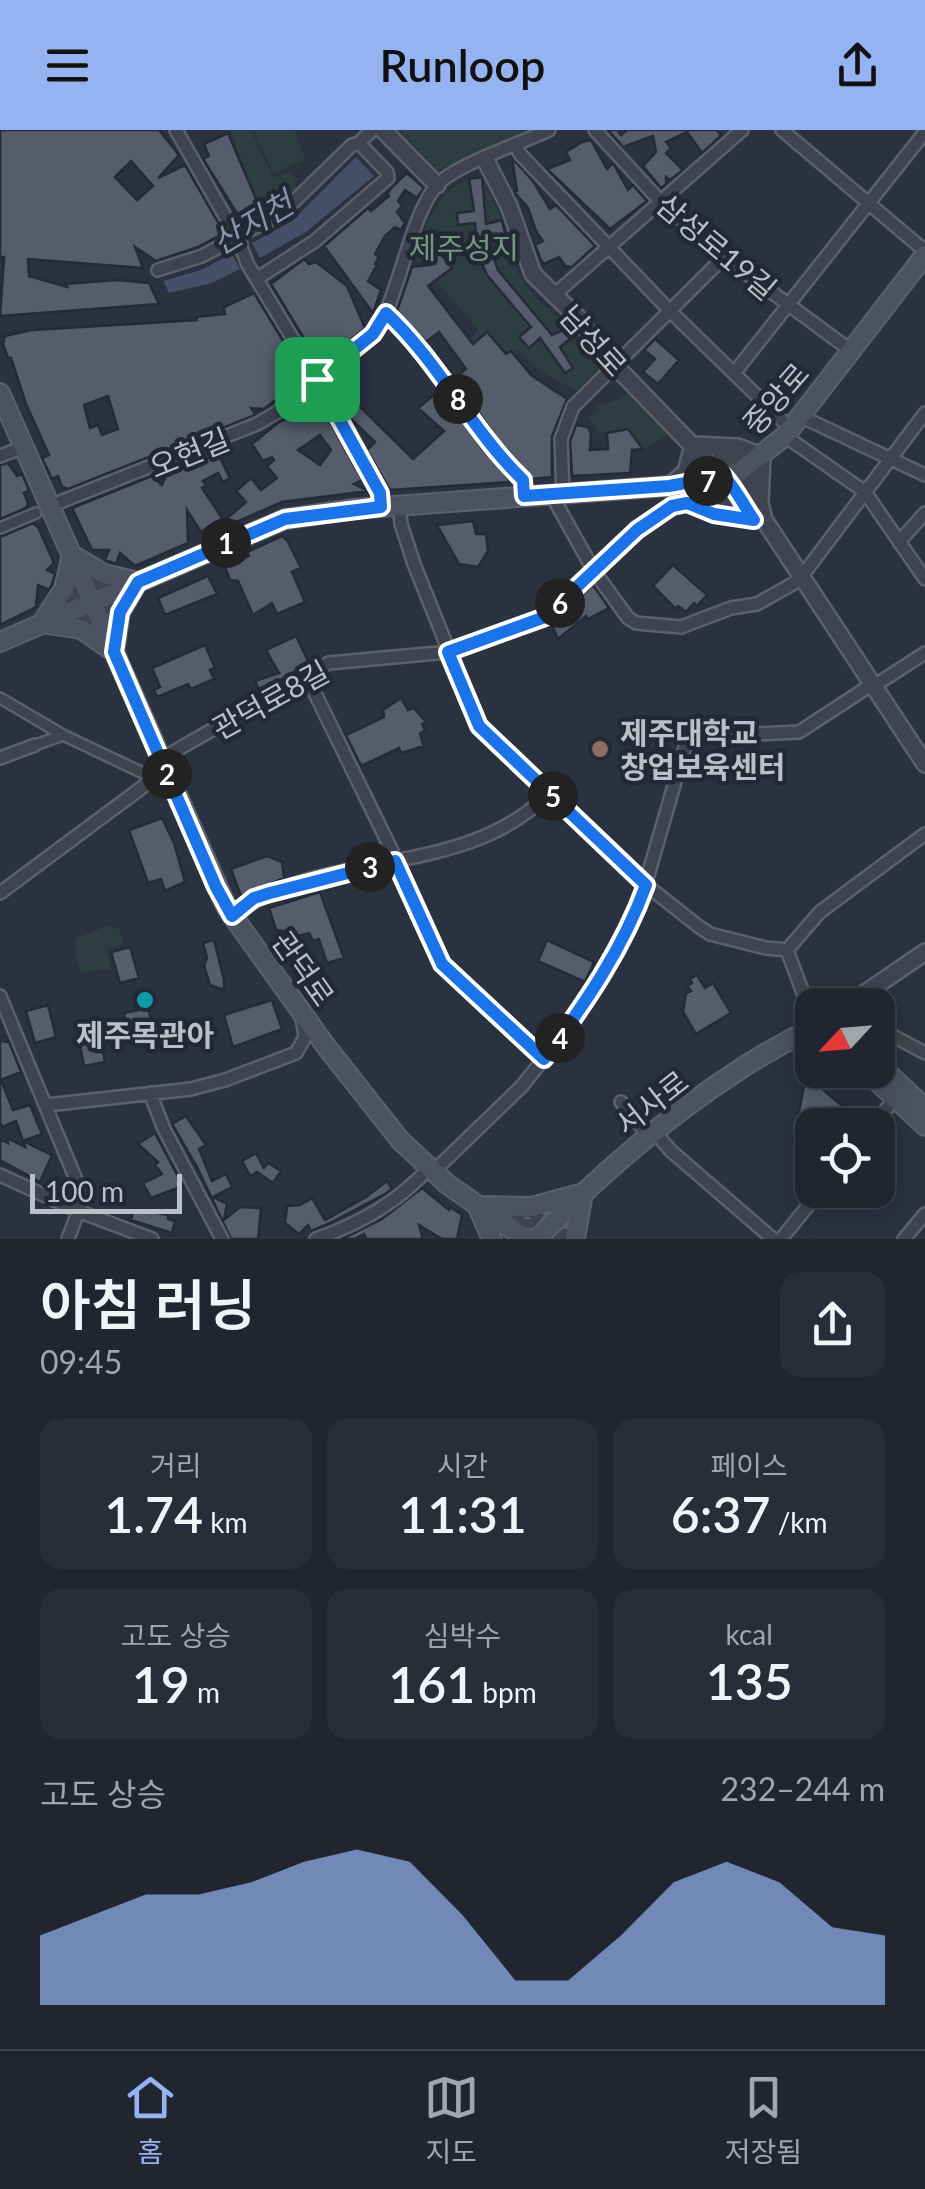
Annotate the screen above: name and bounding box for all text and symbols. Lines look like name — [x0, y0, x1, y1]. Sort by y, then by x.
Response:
icon: menu — [40, 38, 95, 93]
text: Runloop — [380, 38, 545, 92]
icon: share — [830, 38, 885, 93]
water label: 산지천 — [204, 181, 303, 261]
street label: 삼성로19길 — [650, 186, 784, 306]
park label: 제주성지 — [409, 229, 519, 265]
street label: 남성로 — [553, 297, 635, 383]
pin — [275, 337, 360, 422]
icon: arrive — [290, 352, 345, 407]
street label: 중앙로 — [734, 355, 816, 441]
pin: 8 — [433, 374, 483, 424]
text: 8 — [450, 382, 466, 416]
street label: 오현길 — [144, 420, 234, 484]
pin: 7 — [683, 456, 733, 506]
text: 7 — [700, 464, 716, 498]
pin: 1 — [201, 518, 251, 568]
text: 1 — [218, 526, 234, 560]
pin: 6 — [535, 578, 585, 628]
text: 6 — [552, 586, 568, 620]
street label: 관덕로8길 — [205, 652, 335, 746]
place label: 제주대학교 창업보육센터 — [620, 714, 786, 784]
marker: 제주대학교 창업보육센터 — [589, 738, 611, 760]
pin: 2 — [142, 749, 192, 799]
text: 2 — [159, 757, 175, 791]
pin: 5 — [528, 771, 578, 821]
text: 5 — [545, 779, 561, 813]
pin: 3 — [345, 842, 395, 892]
text: 3 — [362, 850, 378, 884]
street label: 관덕로 — [266, 924, 342, 1012]
north arrow — [795, 988, 895, 1088]
map controls — [795, 988, 895, 1208]
marker: 제주목관아 — [134, 989, 156, 1011]
pin: 4 — [535, 1013, 585, 1063]
place label: 제주목관아 — [76, 1016, 214, 1052]
text: 4 — [552, 1021, 568, 1055]
street label: 서사로 — [607, 1062, 695, 1142]
button: locate — [795, 1108, 895, 1208]
scale bar — [30, 1169, 182, 1214]
text: 100 m — [45, 1174, 124, 1208]
text: 아침 러닝 — [40, 1271, 256, 1337]
button: share — [780, 1272, 885, 1377]
text: 09:45 — [40, 1342, 122, 1381]
text: 거리 — [150, 1448, 202, 1482]
text: 시간 — [437, 1448, 488, 1482]
text: 페이스 — [711, 1448, 788, 1482]
text: 1.74 — [104, 1484, 203, 1544]
text: 11:31 — [398, 1484, 527, 1544]
text: 6:37 — [671, 1484, 770, 1544]
text: km — [203, 1505, 247, 1539]
text: /km — [770, 1505, 828, 1539]
text: kcal — [725, 1617, 773, 1651]
text: 고도 상승 — [121, 1618, 231, 1652]
text: 심박수 — [424, 1618, 501, 1652]
text: 135 — [706, 1651, 793, 1711]
text: 19 — [132, 1654, 190, 1714]
text: 161 — [388, 1654, 475, 1714]
text: m — [190, 1675, 220, 1709]
text: bpm — [475, 1675, 537, 1709]
text: 232–244 m — [721, 1769, 885, 1808]
text: 고도 상승 — [40, 1774, 166, 1813]
tab: 홈 — [123, 2070, 178, 2170]
tab: 지도 — [424, 2070, 479, 2170]
tab: 저장됨 — [725, 2070, 802, 2170]

